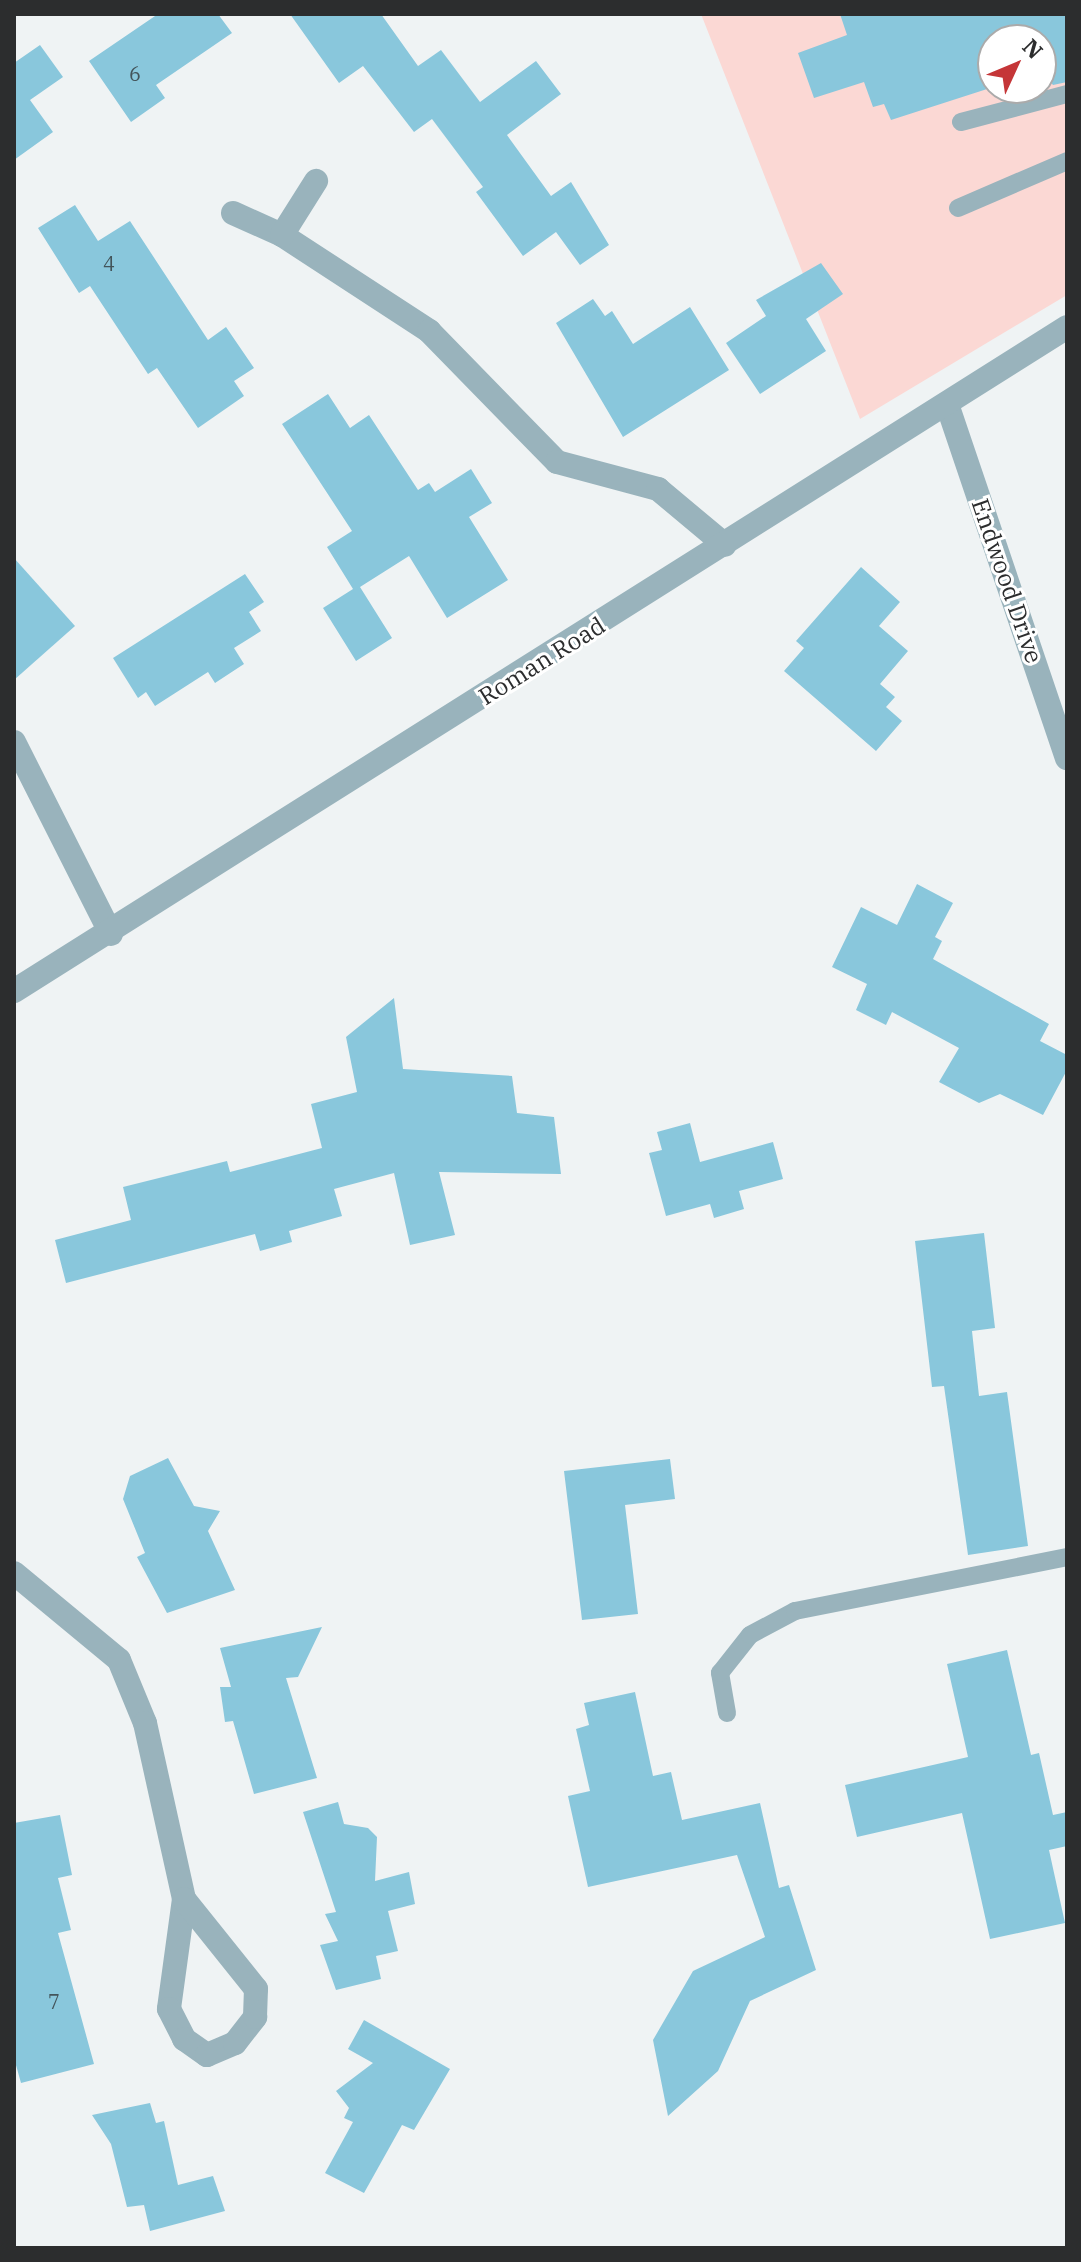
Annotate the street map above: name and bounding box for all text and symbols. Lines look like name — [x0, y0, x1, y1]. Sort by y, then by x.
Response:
north arrow — [977, 24, 1057, 104]
text: N — [1017, 32, 1050, 65]
house number: 6 — [129, 61, 141, 85]
house number: 4 — [103, 251, 115, 275]
street label: Endwood Drive — [965, 495, 1049, 667]
street label: Roman Road — [474, 611, 610, 711]
house number: 7 — [48, 1989, 60, 2013]

